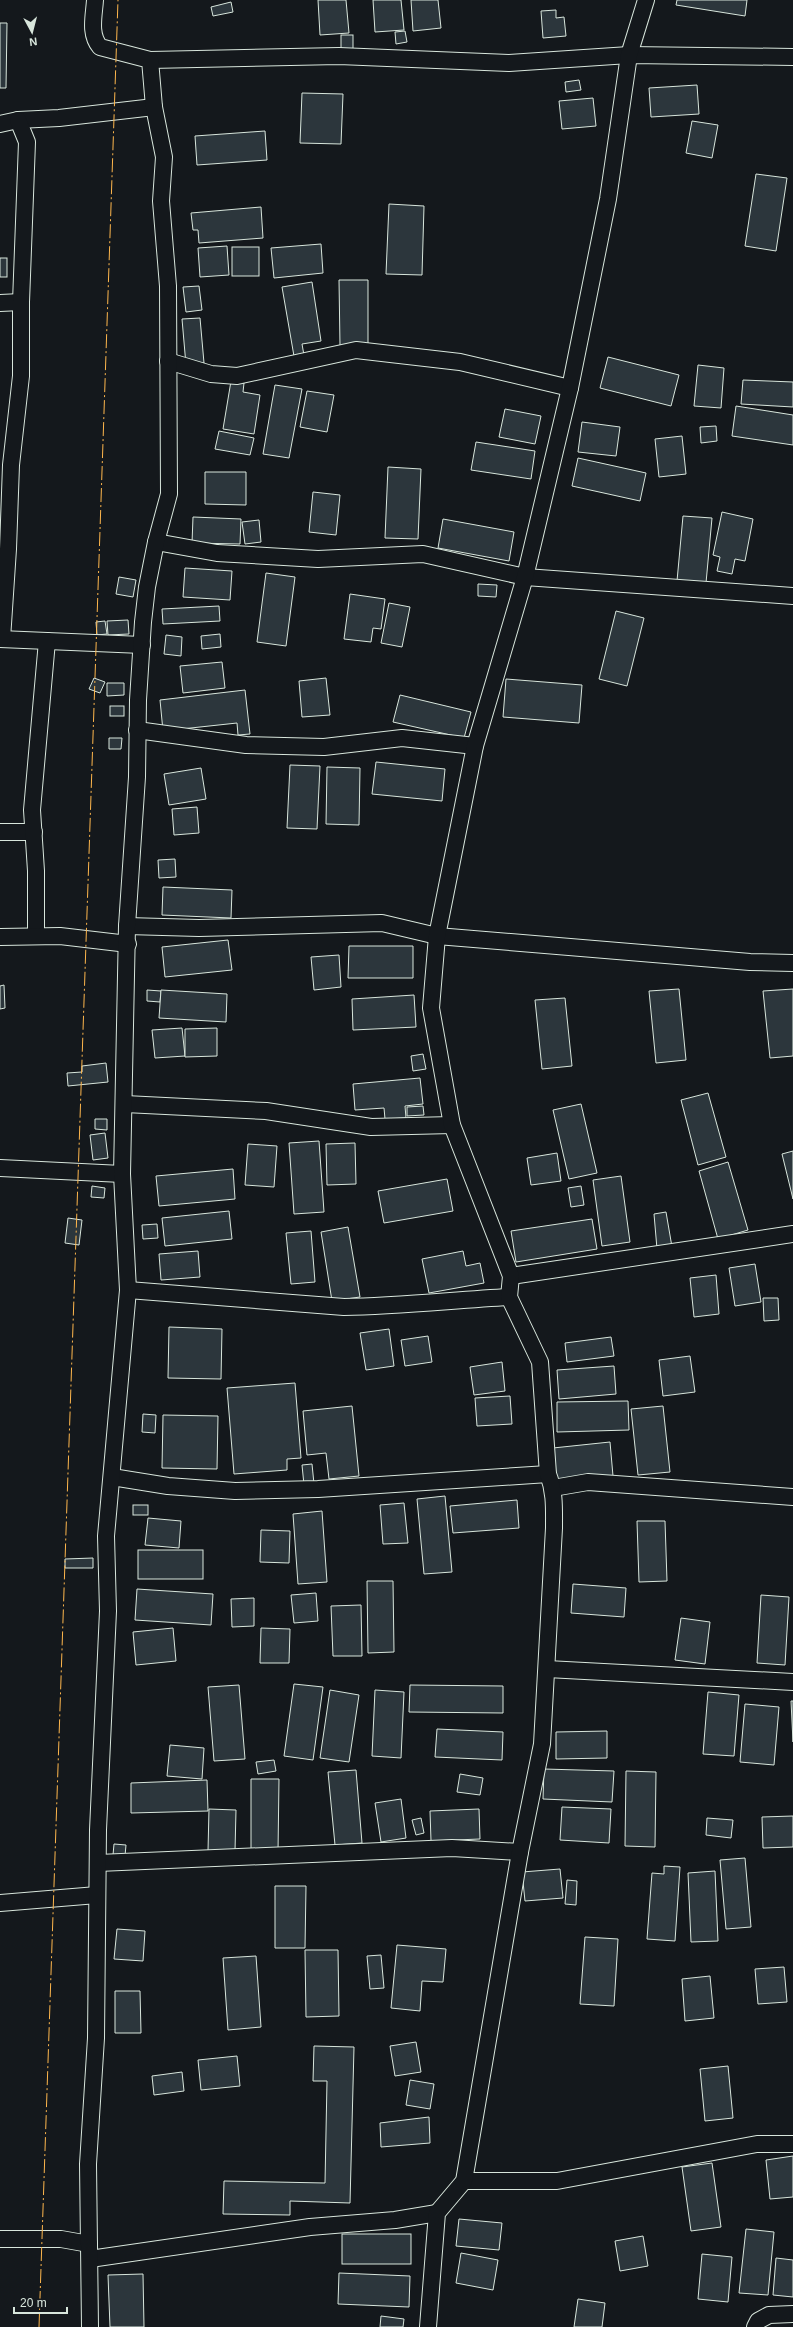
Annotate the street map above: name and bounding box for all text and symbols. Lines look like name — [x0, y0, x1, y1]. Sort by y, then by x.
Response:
north arrow — [12, 12, 52, 52]
text: N — [28, 35, 38, 48]
scale bar — [14, 2289, 67, 2315]
text: 20 m — [20, 2296, 47, 2310]

